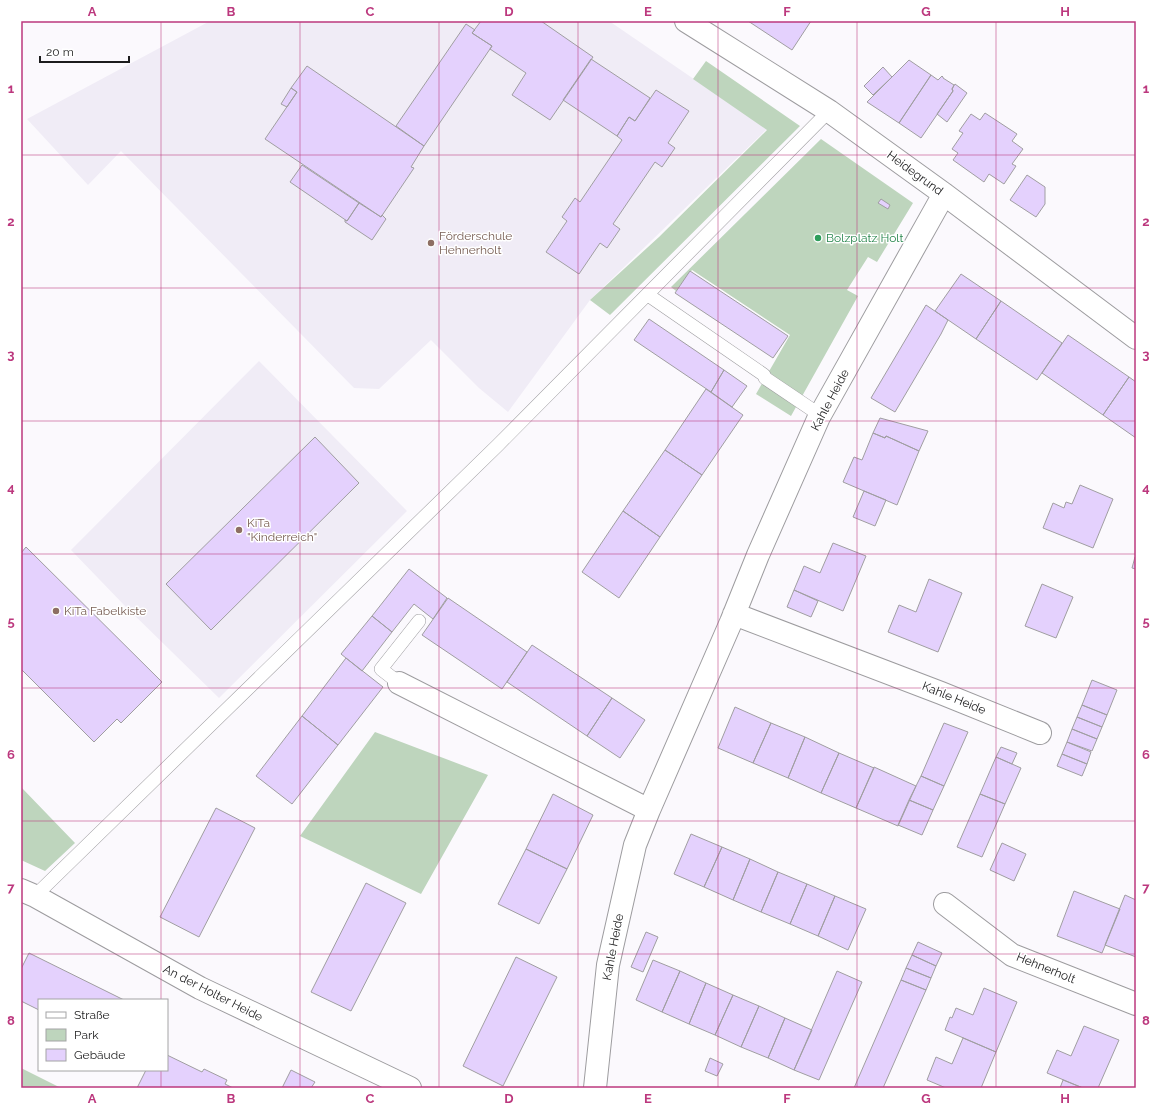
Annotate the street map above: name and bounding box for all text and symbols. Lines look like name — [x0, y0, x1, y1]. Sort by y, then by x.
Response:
text: A — [88, 4, 97, 19]
text: B — [227, 4, 236, 19]
text: C — [366, 4, 375, 19]
text: D — [504, 4, 514, 19]
text: E — [644, 4, 652, 19]
text: F — [783, 4, 791, 19]
text: G — [921, 4, 931, 19]
text: H — [1060, 4, 1070, 19]
scale bar — [40, 38, 129, 64]
text: 20 m — [46, 45, 74, 59]
text: 1 — [8, 81, 15, 96]
text: 1 — [1143, 81, 1150, 96]
street label: Heidegrund — [884, 148, 946, 198]
text: 2 — [7, 214, 15, 229]
text: 2 — [1142, 214, 1150, 229]
place label: Förderschule Hehnerholt — [439, 229, 512, 257]
place label: Bolzplatz Holt — [826, 231, 904, 245]
marker: Bolzplatz Holt — [813, 233, 823, 243]
marker: Förderschule Hehnerholt — [426, 238, 436, 248]
text: 3 — [7, 347, 15, 362]
text: 3 — [1142, 347, 1150, 362]
street label: Kahle Heide — [808, 367, 852, 433]
text: 4 — [7, 480, 15, 495]
text: 4 — [1142, 480, 1150, 495]
place label: KiTa "Kinderreich" — [247, 516, 317, 544]
marker: KiTa "Kinderreich" — [234, 525, 244, 535]
place label: KiTa Fabelkiste — [64, 604, 146, 618]
marker: KiTa Fabelkiste — [51, 606, 61, 616]
text: 5 — [7, 614, 15, 629]
text: 5 — [1142, 614, 1150, 629]
street label: Kahle Heide — [920, 679, 988, 717]
text: 6 — [7, 747, 15, 762]
text: 6 — [1142, 747, 1150, 762]
text: 7 — [7, 880, 15, 895]
text: 7 — [1142, 880, 1150, 895]
street label: Kahle Heide — [600, 913, 626, 981]
street label: Hehnerholt — [1014, 950, 1078, 986]
street label: An der Holter Heide — [161, 962, 265, 1024]
legend — [38, 999, 168, 1071]
text: Straße — [74, 1008, 110, 1022]
text: 8 — [7, 1013, 15, 1028]
text: 8 — [1142, 1013, 1150, 1028]
text: Park — [74, 1028, 99, 1042]
text: Gebäude — [74, 1048, 125, 1062]
text: A — [88, 1091, 97, 1106]
text: B — [227, 1091, 236, 1106]
text: C — [366, 1091, 375, 1106]
text: D — [504, 1091, 514, 1106]
text: E — [644, 1091, 652, 1106]
text: F — [783, 1091, 791, 1106]
text: G — [921, 1091, 931, 1106]
text: H — [1060, 1091, 1070, 1106]

